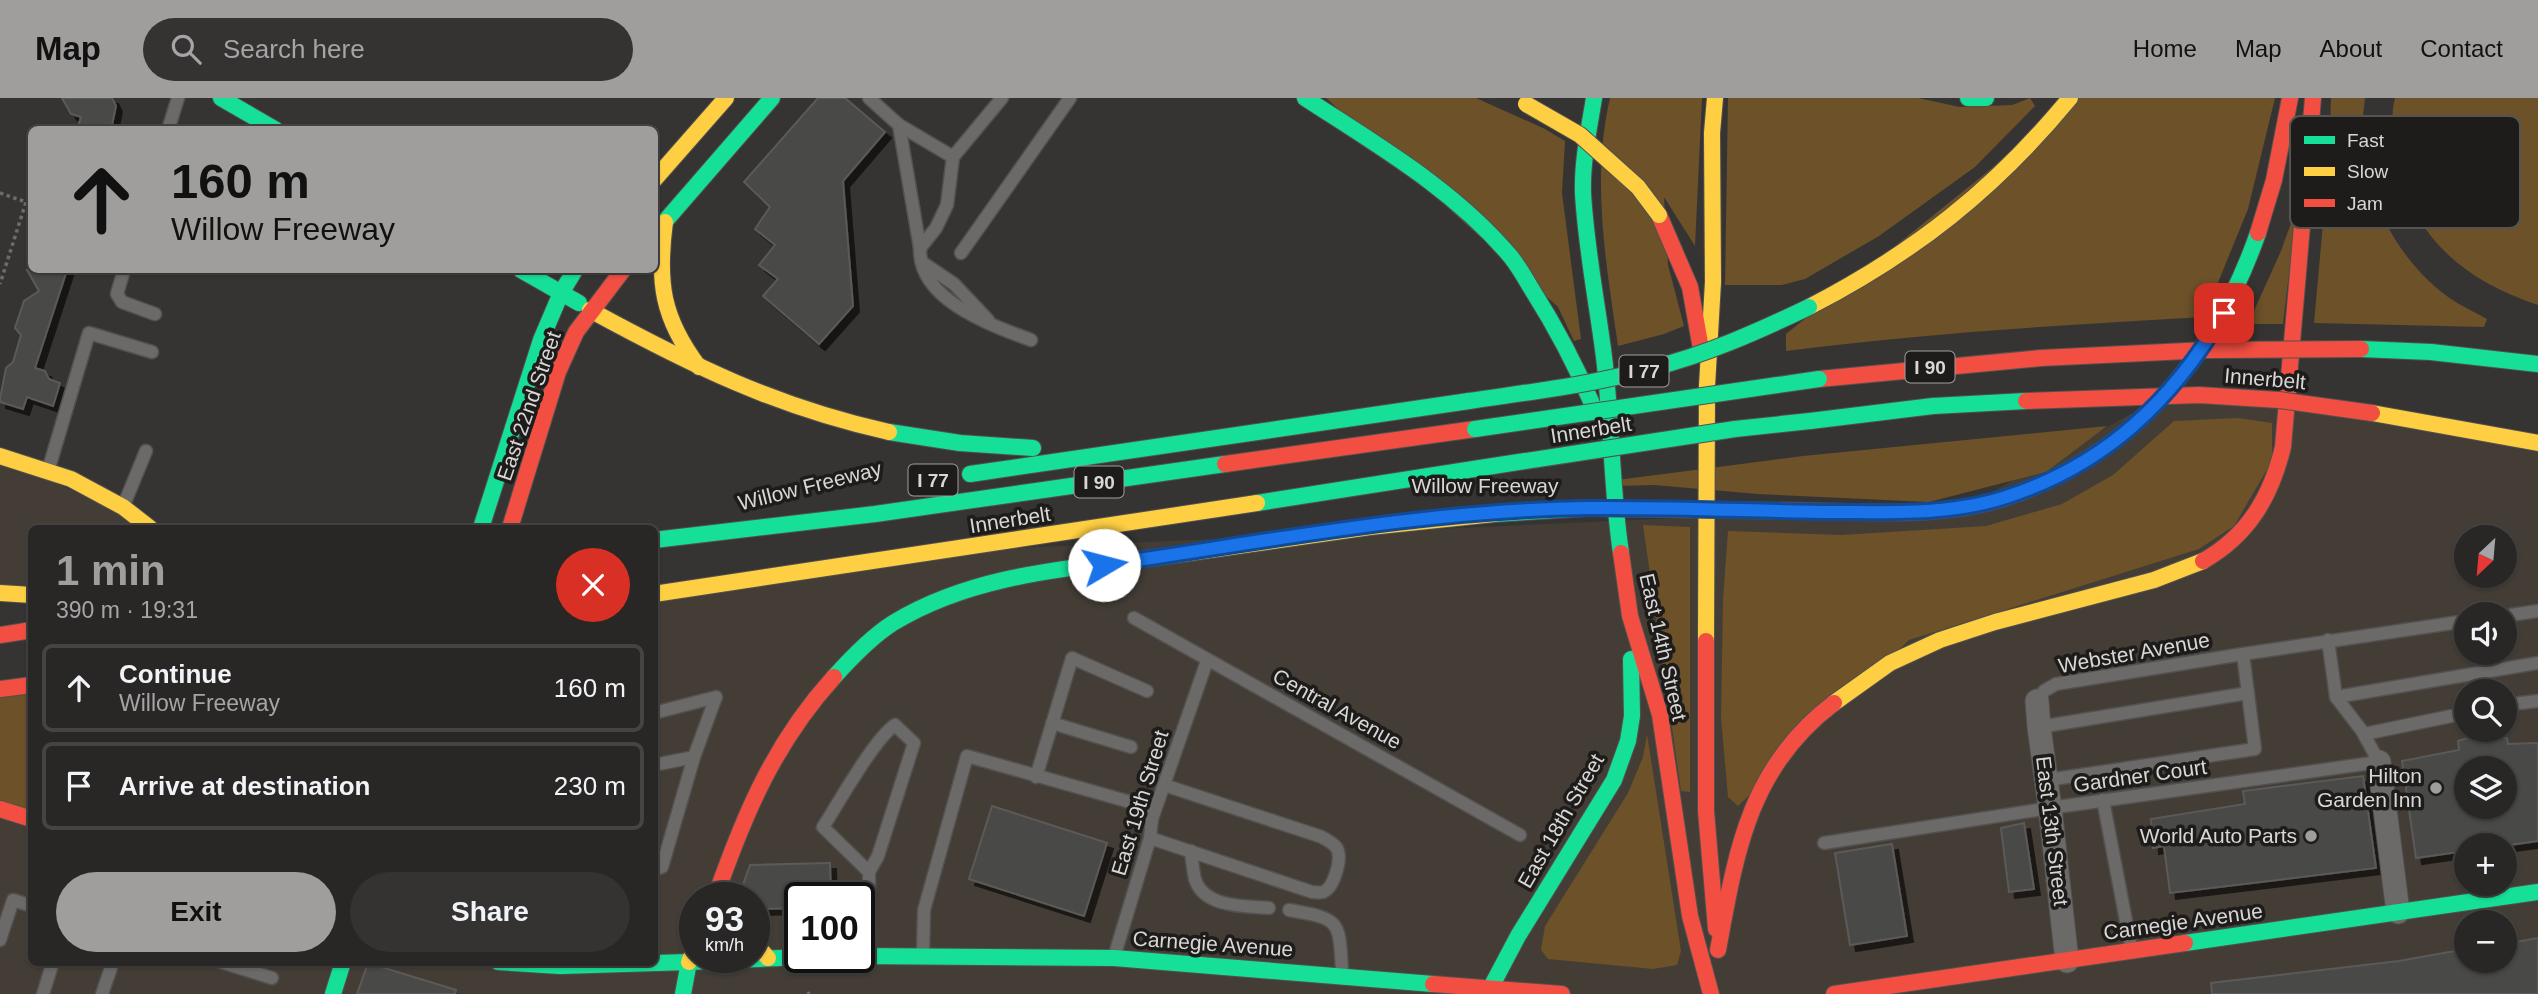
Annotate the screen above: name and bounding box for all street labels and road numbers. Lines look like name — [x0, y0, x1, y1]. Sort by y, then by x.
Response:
street label: East 22nd Street — [492, 328, 565, 484]
road number: I 90 — [1906, 352, 1954, 382]
road number: I 77 — [1620, 356, 1668, 386]
street label: Innerbelt — [2223, 363, 2307, 394]
street label: Innerbelt — [1549, 412, 1633, 447]
street label: Willow Freeway — [736, 456, 884, 514]
road number: I 77 — [908, 464, 958, 496]
road number: I 90 — [1074, 466, 1124, 498]
street label: Willow Freeway — [1411, 474, 1559, 497]
street label: Innerbelt — [968, 502, 1052, 537]
street label: East 14th Street — [1635, 571, 1692, 723]
street label: Webster Avenue — [2056, 628, 2211, 677]
street label: Central Avenue — [1269, 664, 1405, 753]
street label: East 19th Street — [1107, 727, 1173, 878]
street label: East 18th Street — [1513, 750, 1608, 892]
street label: East 13th Street — [2032, 755, 2073, 907]
street label: Gardner Court — [2072, 755, 2208, 796]
street label: Carnegie Avenue — [2102, 899, 2264, 944]
street label: Carnegie Avenue — [1132, 926, 1294, 961]

